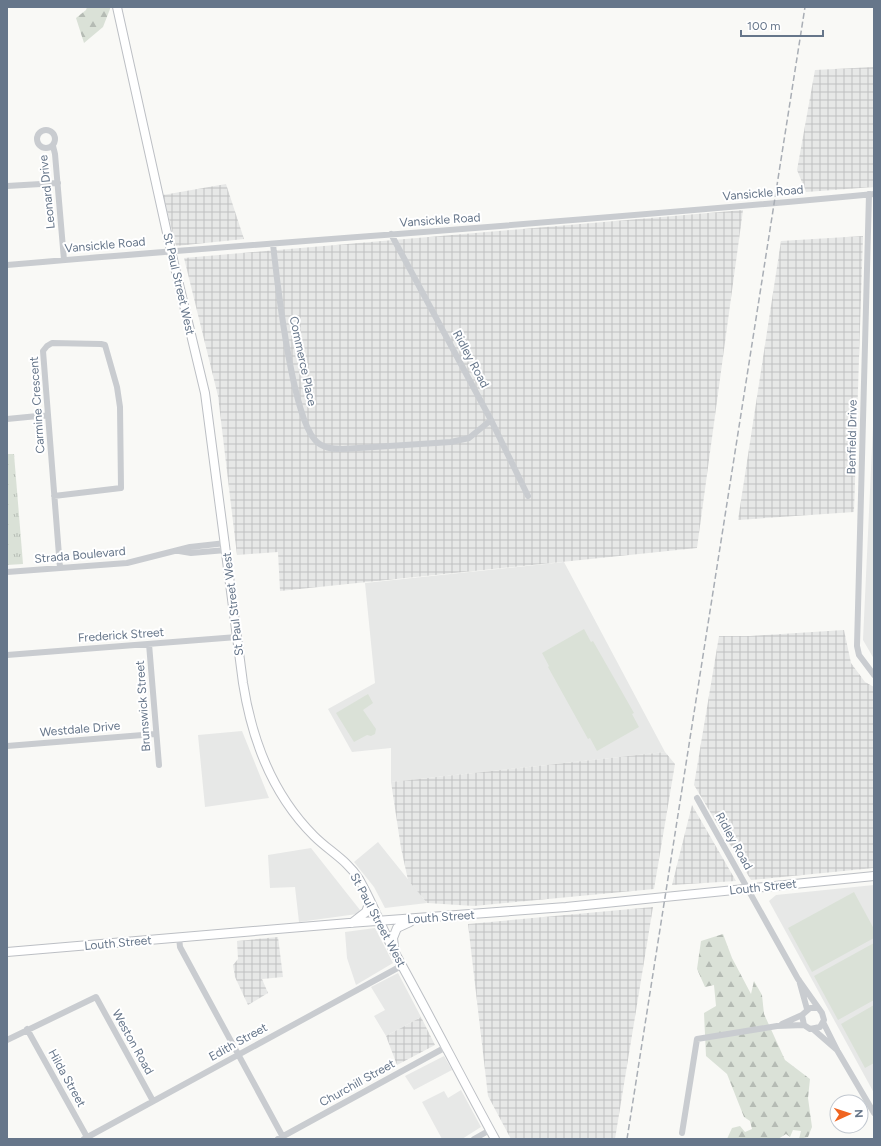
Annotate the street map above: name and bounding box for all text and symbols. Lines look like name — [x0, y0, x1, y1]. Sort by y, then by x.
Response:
scale bar — [741, 12, 823, 38]
text: 100 m — [747, 19, 781, 33]
street label: Leonard Drive — [36, 154, 58, 230]
street label: Vansickle Road — [722, 182, 804, 204]
street label: Vansickle Road — [399, 210, 481, 230]
street label: St Paul Street West — [160, 232, 198, 337]
street label: Vansickle Road — [64, 234, 146, 256]
street label: Commerce Place — [287, 315, 319, 408]
street label: Ridley Road — [450, 328, 492, 390]
street label: Carmine Crescent — [27, 356, 47, 454]
street label: Benfield Drive — [844, 399, 860, 474]
street label: Strada Boulevard — [34, 544, 126, 566]
street label: St Paul Street West — [220, 551, 246, 657]
street label: Frederick Street — [77, 625, 165, 645]
street label: Brunswick Street — [133, 659, 153, 752]
street label: Westdale Drive — [39, 718, 121, 739]
street label: Ridley Road — [713, 810, 755, 872]
street label: St Paul Street West — [347, 871, 409, 970]
street label: Louth Street — [729, 876, 798, 898]
street label: Louth Street — [407, 908, 476, 926]
street label: Louth Street — [84, 933, 153, 953]
street label: Weston Road — [109, 1007, 157, 1077]
street label: Edith Street — [206, 1020, 270, 1064]
street label: Hilda Street — [45, 1047, 89, 1110]
street label: Churchill Street — [317, 1056, 397, 1109]
north arrow — [829, 1094, 869, 1134]
text: N — [852, 1109, 865, 1118]

